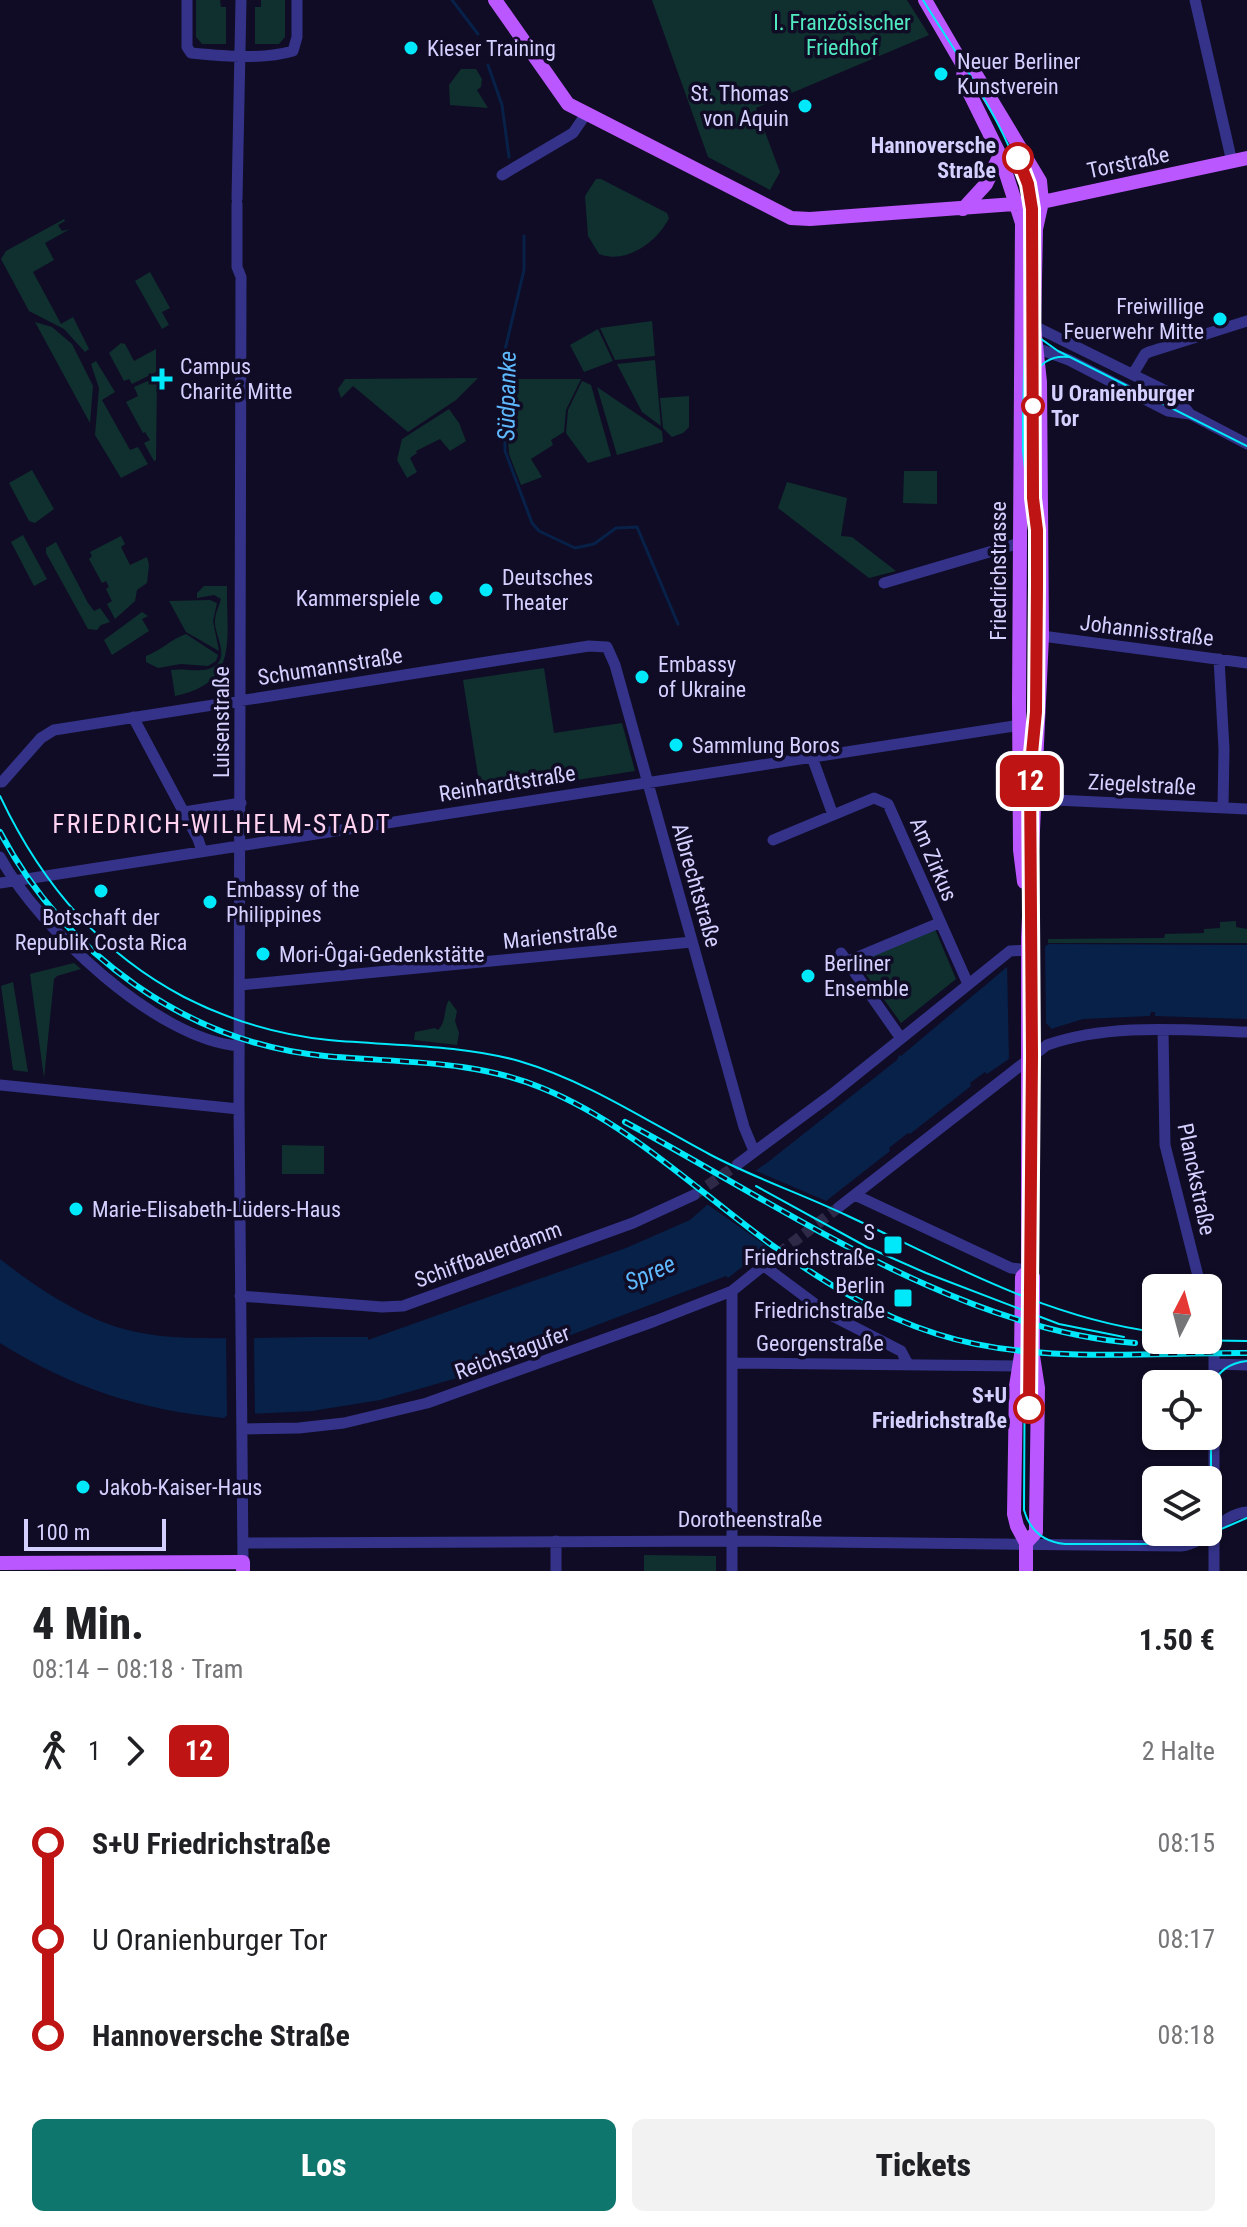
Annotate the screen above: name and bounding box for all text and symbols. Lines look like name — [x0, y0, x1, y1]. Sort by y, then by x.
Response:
park label: I. Französischer Friedhof — [773, 10, 911, 60]
place label: Kieser Training — [427, 36, 556, 61]
marker: Kieser Training — [402, 39, 420, 57]
place label: Neuer Berliner Kunstverein — [957, 49, 1081, 99]
marker: Neuer Berliner Kunstverein — [932, 65, 950, 83]
place label: St. Thomas von Aquin — [690, 81, 789, 131]
marker: St. Thomas von Aquin — [796, 97, 814, 115]
place label: Hannoversche Straße — [871, 133, 996, 183]
street label: Torstraße — [1085, 142, 1171, 183]
marker: Hannoversche Straße — [1003, 143, 1033, 173]
place label: Freiwillige Feuerwehr Mitte — [1064, 294, 1204, 344]
marker: Freiwillige Feuerwehr Mitte — [1211, 310, 1229, 328]
water label: Südpanke — [492, 351, 522, 441]
place label: Campus Charité Mitte — [180, 354, 292, 404]
marker: Campus Charité Mitte — [151, 368, 173, 390]
place label: U Oranienburger Tor — [1051, 381, 1195, 431]
marker: U Oranienburger Tor — [1022, 395, 1044, 417]
street label: Friedrichstrasse — [986, 501, 1011, 641]
place label: Deutsches Theater — [502, 565, 593, 615]
marker: Deutsches Theater — [477, 581, 495, 599]
place label: Kammerspiele — [296, 586, 420, 611]
marker: Kammerspiele — [427, 589, 445, 607]
street label: Johannisstraße — [1079, 610, 1215, 651]
street label: Schumannstraße — [256, 643, 404, 690]
place label: Embassy of Ukraine — [658, 652, 746, 702]
street label: Luisenstraße — [209, 666, 234, 778]
marker: Embassy of Ukraine — [633, 668, 651, 686]
place label: Sammlung Boros — [692, 733, 840, 758]
marker: Sammlung Boros — [667, 736, 685, 754]
line badge: 12 — [994, 755, 1066, 807]
street label: Reinhardtstraße — [437, 760, 577, 807]
text: 12 — [1016, 764, 1044, 797]
street label: Ziegelstraße — [1087, 769, 1197, 800]
district label: FRIEDRICH-WILHELM-STADT — [52, 809, 392, 839]
street label: Am Zirkus — [905, 814, 962, 905]
street label: Albrechtstraße — [667, 820, 726, 950]
place label: Embassy of the Philippines — [226, 877, 360, 927]
marker: Botschaft der Republik Costa Rica — [92, 882, 110, 900]
marker: Embassy of the Philippines — [201, 893, 219, 911]
place label: Botschaft der Republik Costa Rica — [15, 905, 187, 955]
street label: Marienstraße — [502, 917, 619, 954]
place label: Mori-Ôgai-Gedenkstätte — [279, 941, 485, 967]
marker: Mori-Ôgai-Gedenkstätte — [254, 945, 272, 963]
place label: Berliner Ensemble — [824, 951, 909, 1001]
marker: Berliner Ensemble — [799, 967, 817, 985]
street label: Planckstraße — [1172, 1121, 1221, 1237]
place label: Marie-Elisabeth-Lüders-Haus — [92, 1197, 341, 1222]
marker: Marie-Elisabeth-Lüders-Haus — [67, 1200, 85, 1218]
street label: Schiffbauerdamm — [411, 1216, 565, 1293]
place label: S Friedrichstraße — [744, 1220, 875, 1270]
marker: S Friedrichstraße — [882, 1234, 904, 1256]
water label: Spree — [620, 1250, 680, 1296]
place label: Berlin Friedrichstraße — [754, 1273, 885, 1323]
north arrow — [1142, 1274, 1222, 1354]
map controls — [1142, 1274, 1222, 1546]
marker: Berlin Friedrichstraße — [892, 1287, 914, 1309]
street label: Reichstagufer — [451, 1320, 573, 1385]
street label: Georgenstraße — [756, 1331, 884, 1356]
button: locate — [1142, 1370, 1222, 1450]
place label: S+U Friedrichstraße — [872, 1383, 1007, 1433]
marker: S+U Friedrichstraße — [1014, 1393, 1044, 1423]
button: layers — [1142, 1466, 1222, 1546]
place label: Jakob-Kaiser-Haus — [99, 1475, 262, 1500]
marker: Jakob-Kaiser-Haus — [74, 1478, 92, 1496]
street label: Dorotheenstraße — [678, 1507, 822, 1532]
scale bar — [24, 1515, 166, 1551]
text: 100 m — [36, 1520, 90, 1545]
text: 4 Min. — [32, 1598, 144, 1650]
text: 1.50 € — [1139, 1622, 1215, 1657]
text: 08:14 – 08:18 · Tram — [32, 1654, 243, 1684]
icon: walk — [32, 1729, 76, 1773]
icon: forward — [113, 1729, 157, 1773]
text: 12 — [185, 1734, 213, 1767]
text: 1 — [88, 1736, 101, 1766]
text: 2 Halte — [1142, 1736, 1215, 1766]
text: S+U Friedrichstraße — [92, 1826, 331, 1861]
text: 08:15 — [1158, 1828, 1215, 1858]
text: U Oranienburger Tor — [92, 1922, 328, 1957]
text: 08:17 — [1158, 1924, 1215, 1954]
text: Hannoversche Straße — [92, 2018, 350, 2053]
text: 08:18 — [1158, 2020, 1215, 2050]
button: Los — [32, 2119, 616, 2211]
button: Tickets — [632, 2119, 1215, 2211]

